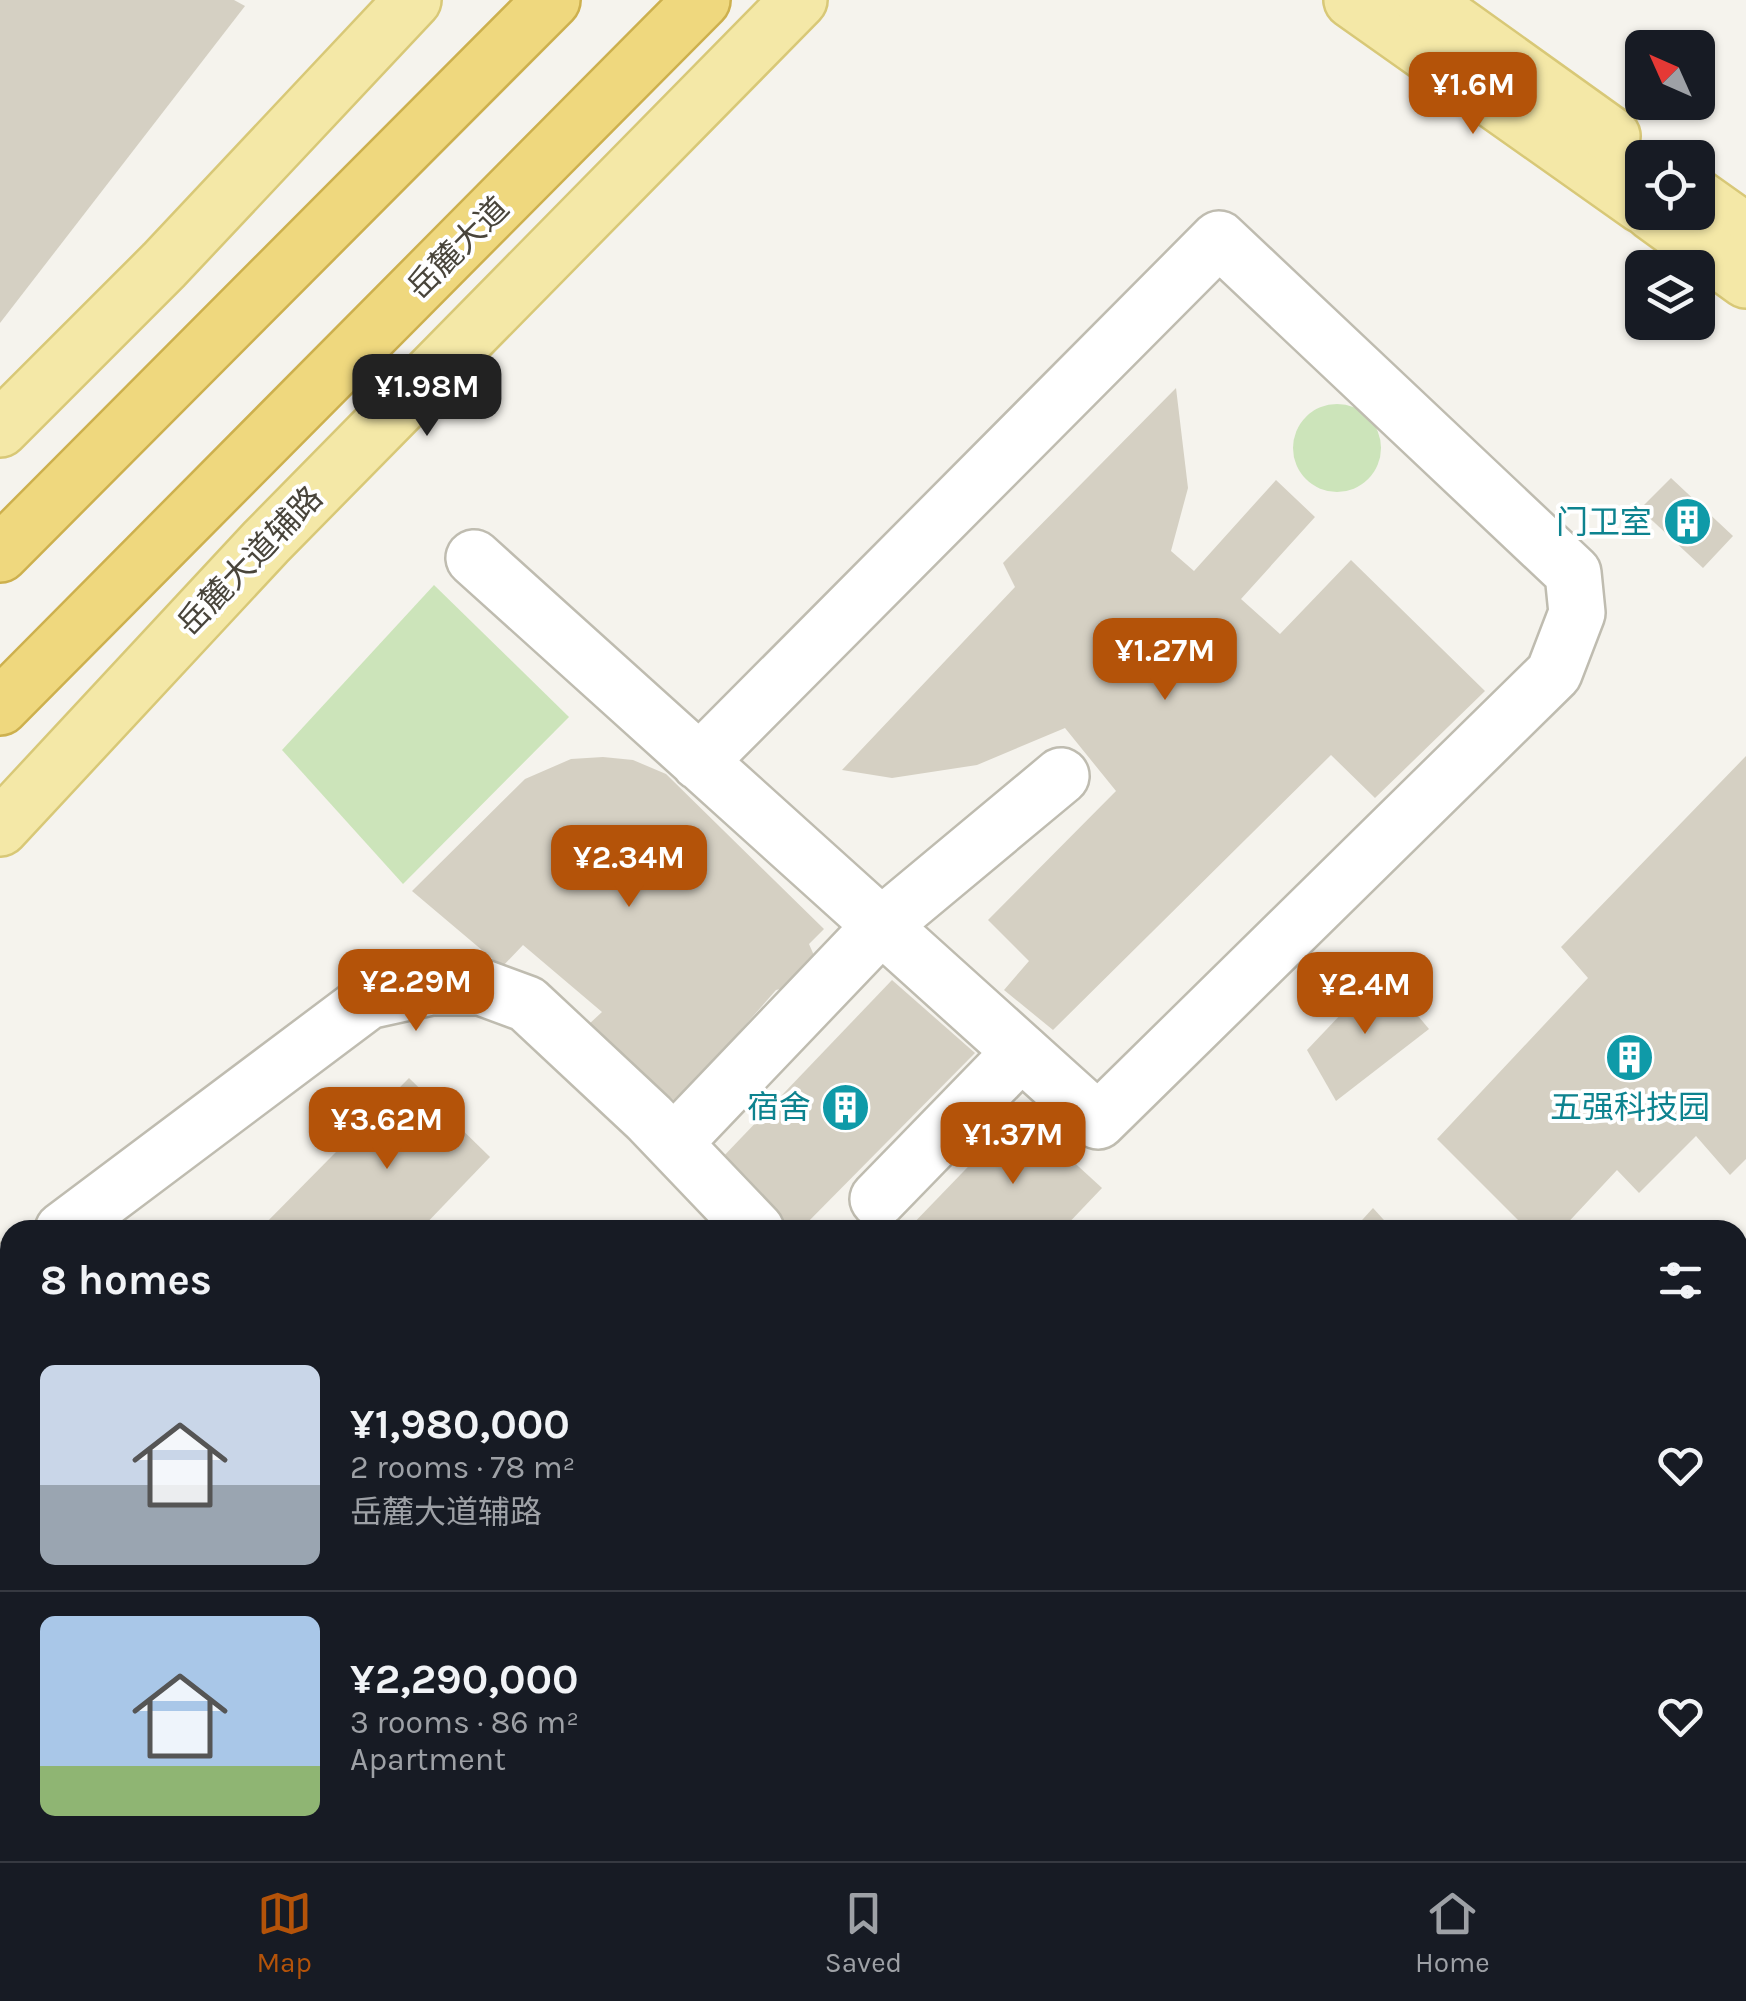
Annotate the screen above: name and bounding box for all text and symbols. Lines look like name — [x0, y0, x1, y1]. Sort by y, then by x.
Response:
north arrow — [1625, 30, 1715, 120]
map controls — [1625, 30, 1715, 340]
pin: ¥1.6M — [1403, 52, 1543, 137]
text: ¥1.6M — [1431, 66, 1515, 103]
button: locate — [1625, 140, 1715, 230]
street label: 岳麓大道 — [400, 190, 516, 306]
button: layers — [1625, 250, 1715, 340]
pin: ¥1.98M — [346, 354, 508, 439]
text: ¥1.98M — [374, 368, 480, 405]
street label: 岳麓大道辅路 — [170, 479, 330, 643]
building icon: 门卫室 — [1661, 496, 1713, 548]
place label: 门卫室 — [1556, 504, 1652, 541]
pin: ¥1.27M — [1084, 618, 1246, 703]
text: ¥1.27M — [1115, 632, 1215, 669]
pin: ¥2.34M — [548, 825, 710, 910]
text: ¥2.34M — [573, 839, 685, 876]
pin: ¥2.29M — [335, 949, 497, 1034]
pin: ¥2.4M — [1295, 952, 1435, 1037]
text: ¥2.29M — [360, 963, 472, 1000]
text: ¥2.4M — [1319, 966, 1411, 1003]
building icon: 五强科技园 — [1604, 1031, 1656, 1083]
building icon: 宿舍 — [820, 1081, 872, 1133]
pin: ¥3.62M — [306, 1087, 468, 1172]
place label: 宿舍 — [747, 1089, 811, 1126]
place label: 五强科技园 — [1550, 1089, 1710, 1126]
text: ¥3.62M — [331, 1101, 443, 1138]
pin: ¥1.37M — [932, 1102, 1094, 1187]
text: ¥1.37M — [963, 1116, 1063, 1153]
icon: filters — [1653, 1253, 1708, 1308]
text: 8 homes — [40, 1255, 212, 1305]
text: ¥1,980,000 — [350, 1399, 570, 1449]
icon: home — [120, 1405, 240, 1525]
icon: heart — [1653, 1438, 1708, 1493]
text: 2 rooms · 78 m² — [350, 1449, 575, 1486]
text: 岳麓大道辅路 — [350, 1494, 542, 1531]
text: ¥2,290,000 — [350, 1654, 579, 1704]
icon: home — [120, 1656, 240, 1776]
icon: heart — [1653, 1689, 1708, 1744]
text: 3 rooms · 86 m² — [350, 1704, 579, 1741]
text: Apartment — [350, 1741, 506, 1778]
tab: Map — [256, 1886, 312, 1979]
tab: Saved — [825, 1886, 902, 1979]
tab: Home — [1415, 1886, 1490, 1979]

